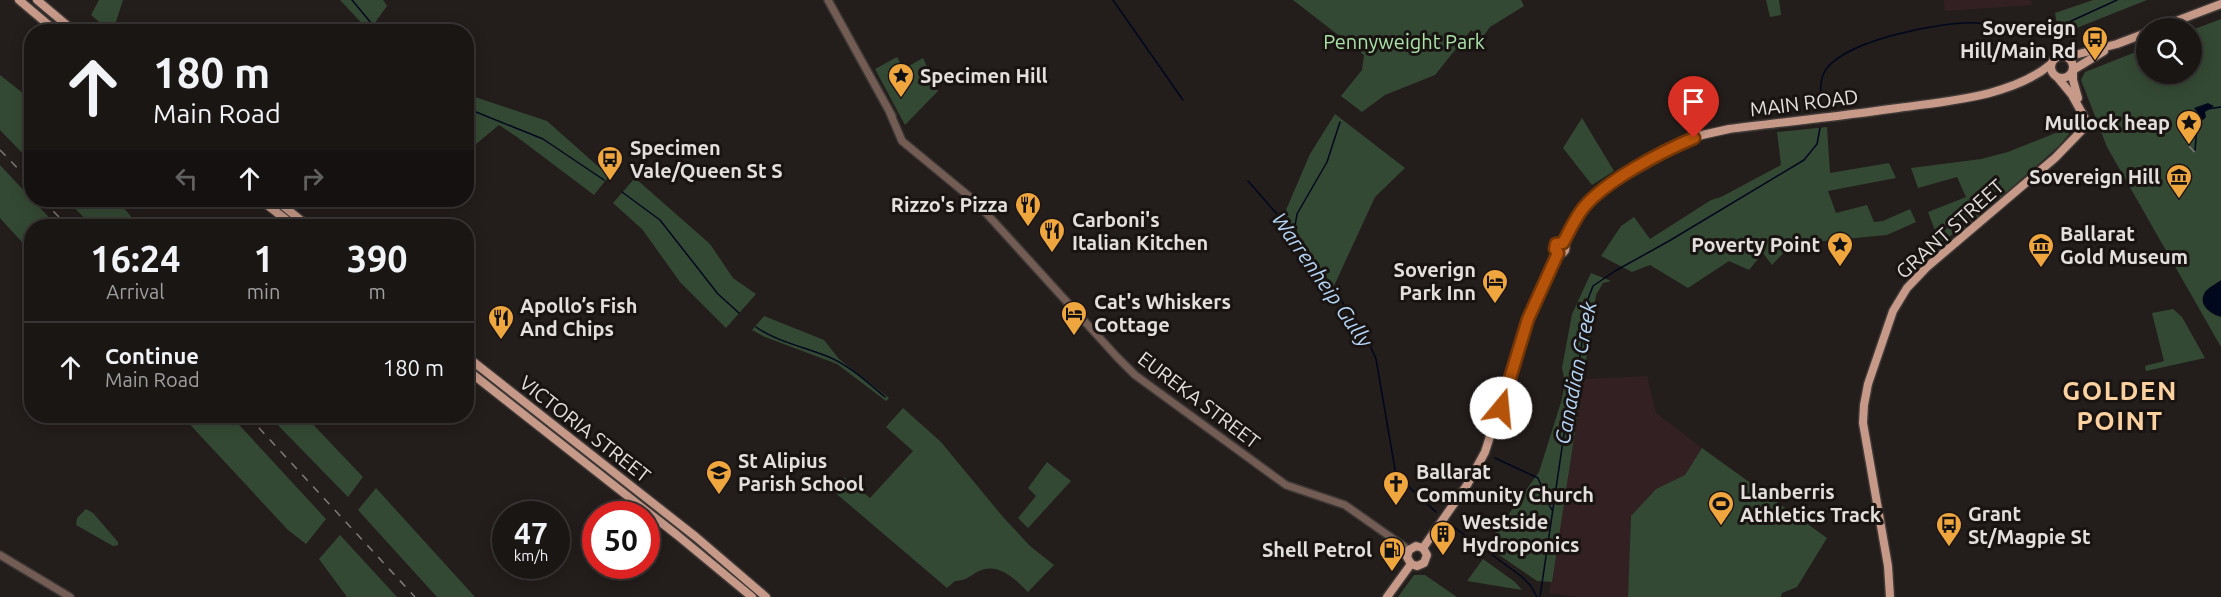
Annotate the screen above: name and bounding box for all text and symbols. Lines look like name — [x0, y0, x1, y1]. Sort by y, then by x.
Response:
place label: Sovereign Hill/Main Rd — [1960, 16, 2076, 62]
map controls — [2136, 18, 2202, 84]
button: search — [2136, 18, 2202, 84]
bus stop icon: Sovereign Hill/Main Rd — [2080, 24, 2110, 62]
park label: Pennyweight Park — [1323, 30, 1485, 53]
icon: ahead — [54, 48, 132, 126]
text: 180 m — [153, 49, 270, 96]
place icon: Specimen Hill — [886, 61, 916, 99]
place label: Specimen Hill — [920, 64, 1048, 87]
pin — [1668, 76, 1719, 138]
street label: MAIN ROAD — [1748, 84, 1860, 121]
icon: arrive — [1677, 85, 1710, 118]
text: Main Road — [153, 98, 281, 128]
place icon: Mullock heap — [2174, 108, 2204, 146]
place label: Mullock heap — [2045, 111, 2170, 134]
place label: Specimen Vale/Queen St S — [630, 136, 783, 182]
bus stop icon: Specimen Vale/Queen St S — [595, 144, 625, 182]
icon: left — [170, 162, 203, 195]
icon: ahead — [233, 162, 266, 195]
icon: right — [296, 162, 329, 195]
museum icon: Sovereign Hill — [2164, 162, 2194, 200]
place label: Sovereign Hill — [2029, 165, 2160, 188]
street label: GRANT STREET — [1891, 174, 2008, 283]
restaurant icon: Rizzo's Pizza — [1013, 190, 1043, 228]
place label: Rizzo's Pizza — [891, 193, 1008, 216]
place label: Carboni's Italian Kitchen — [1072, 208, 1208, 254]
water label: Warrenheip Gully — [1268, 208, 1379, 352]
restaurant icon: Carboni's Italian Kitchen — [1037, 216, 1067, 254]
place label: Ballarat Gold Museum — [2060, 222, 2188, 268]
place icon: Poverty Point — [1825, 230, 1855, 268]
museum icon: Ballarat Gold Museum — [2026, 231, 2056, 269]
place label: Poverty Point — [1691, 233, 1820, 256]
text: 16:24 — [90, 238, 180, 279]
text: 1 — [253, 238, 274, 279]
text: 390 — [347, 238, 408, 279]
place label: Soverign Park Inn — [1394, 258, 1476, 304]
hotel icon: Soverign Park Inn — [1480, 267, 1510, 305]
text: Arrival — [106, 280, 165, 303]
text: min — [247, 280, 280, 303]
text: m — [369, 280, 386, 303]
place label: Cat's Whiskers Cottage — [1094, 290, 1231, 336]
place label: Apollo’s Fish And Chips — [520, 294, 638, 340]
hotel icon: Cat's Whiskers Cottage — [1059, 299, 1089, 337]
water label: Canadian Creek — [1549, 299, 1601, 446]
restaurant icon: Apollo’s Fish And Chips — [486, 303, 516, 341]
text: Continue — [105, 343, 199, 368]
street label: EUREKA STREET — [1134, 346, 1265, 453]
icon: ahead — [54, 351, 87, 384]
text: 180 m — [383, 355, 444, 380]
text: Main Road — [105, 368, 200, 391]
street label: VICTORIA STREET — [515, 370, 655, 487]
position arrow — [1469, 376, 1533, 440]
district label: GOLDEN POINT — [2062, 376, 2178, 435]
place label: St Alipius Parish School — [738, 449, 864, 495]
school or university icon: St Alipius Parish School — [704, 458, 734, 496]
place label: Ballarat Community Church — [1416, 460, 1594, 506]
church icon: Ballarat Community Church — [1381, 469, 1411, 507]
place label: Llanberris Athletics Track — [1740, 480, 1881, 526]
sports icon: Llanberris Athletics Track — [1706, 489, 1736, 527]
speed limit sign: 50 — [582, 501, 660, 579]
place label: Grant St/Magpie St — [1968, 502, 2091, 548]
place label: Westside Hydroponics — [1462, 510, 1580, 556]
bus stop icon: Grant St/Magpie St — [1934, 510, 1964, 548]
text: 47 — [514, 516, 548, 550]
building icon: Westside Hydroponics — [1428, 519, 1458, 557]
fuel station icon: Shell Petrol — [1377, 535, 1407, 573]
place label: Shell Petrol — [1262, 538, 1372, 561]
text: km/h — [514, 547, 548, 564]

